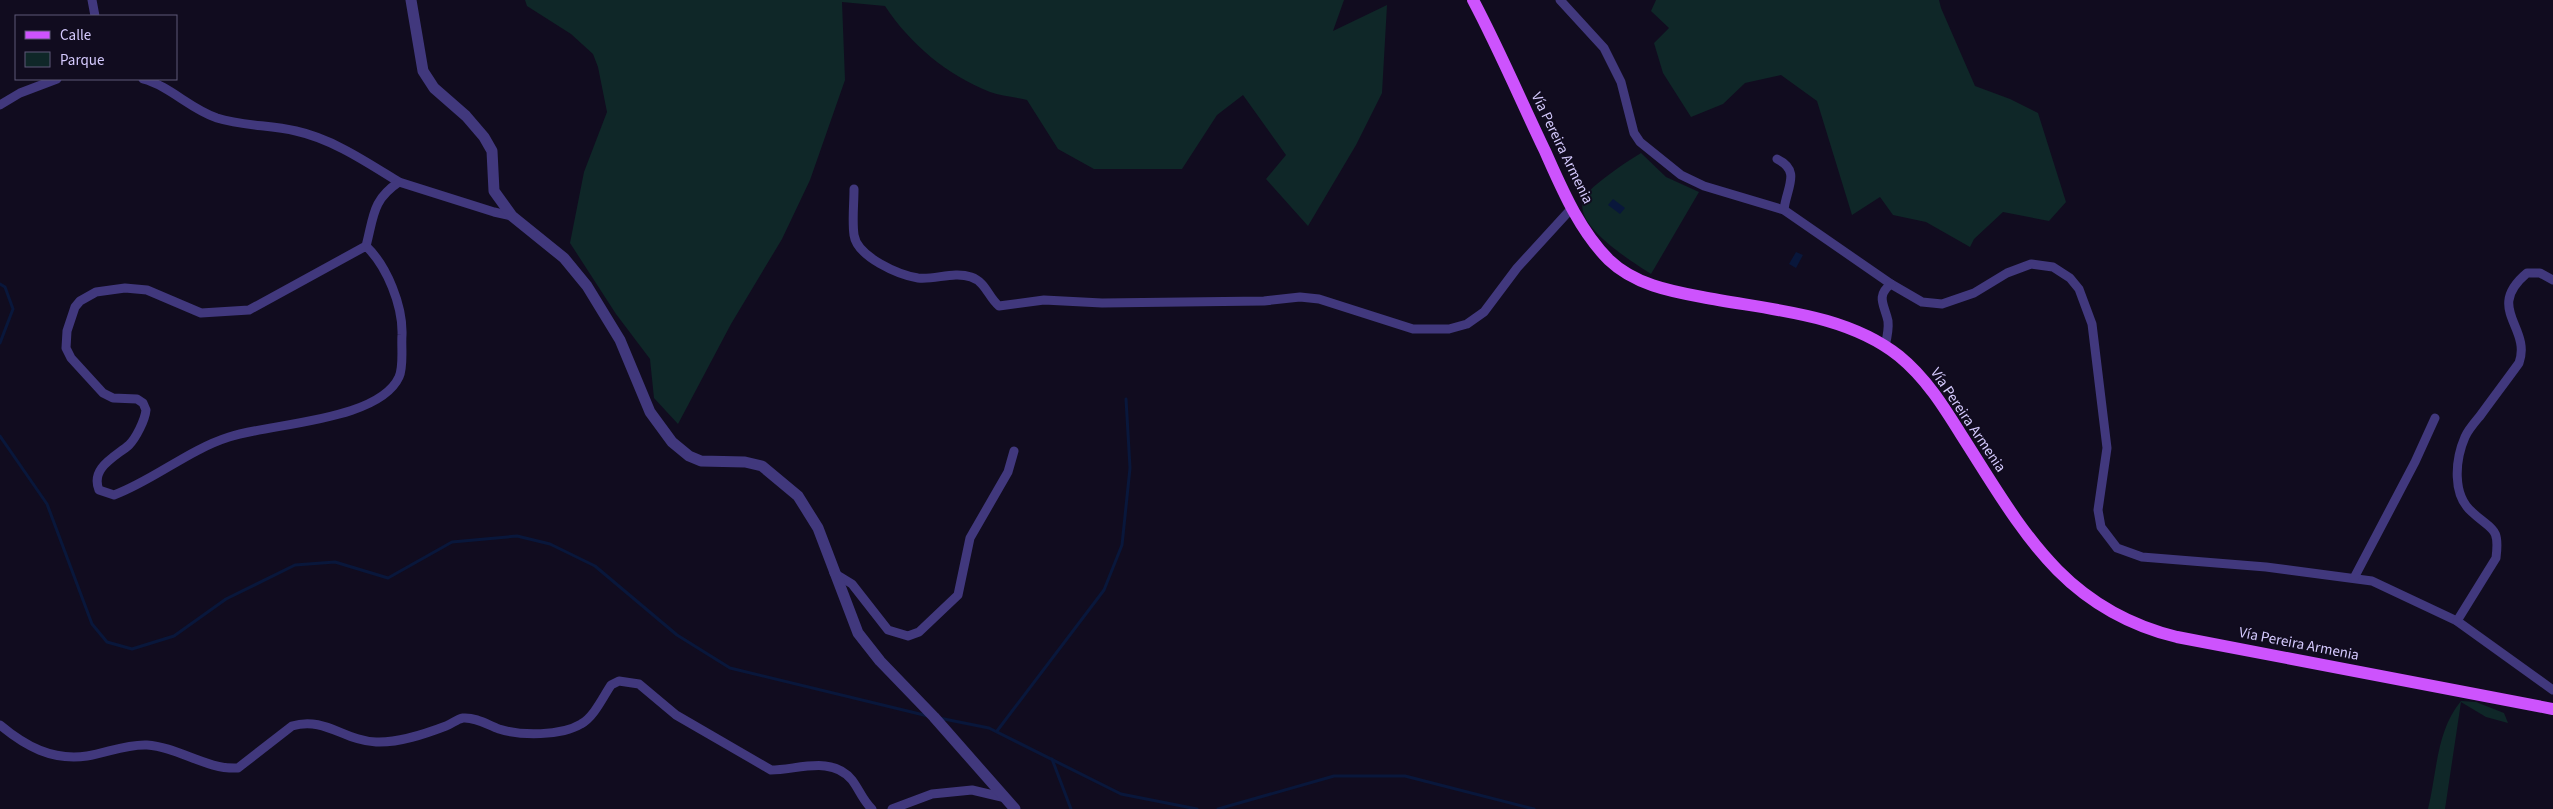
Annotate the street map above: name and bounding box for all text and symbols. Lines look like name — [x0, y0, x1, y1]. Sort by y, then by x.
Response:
legend — [15, 15, 178, 80]
text: Calle — [60, 25, 91, 46]
text: Parque — [60, 50, 104, 71]
street label: Vía Pereira Armenia — [1526, 89, 1598, 207]
street label: Vía Pereira Armenia — [1925, 364, 2011, 476]
street label: Vía Pereira Armenia — [2237, 622, 2361, 666]

